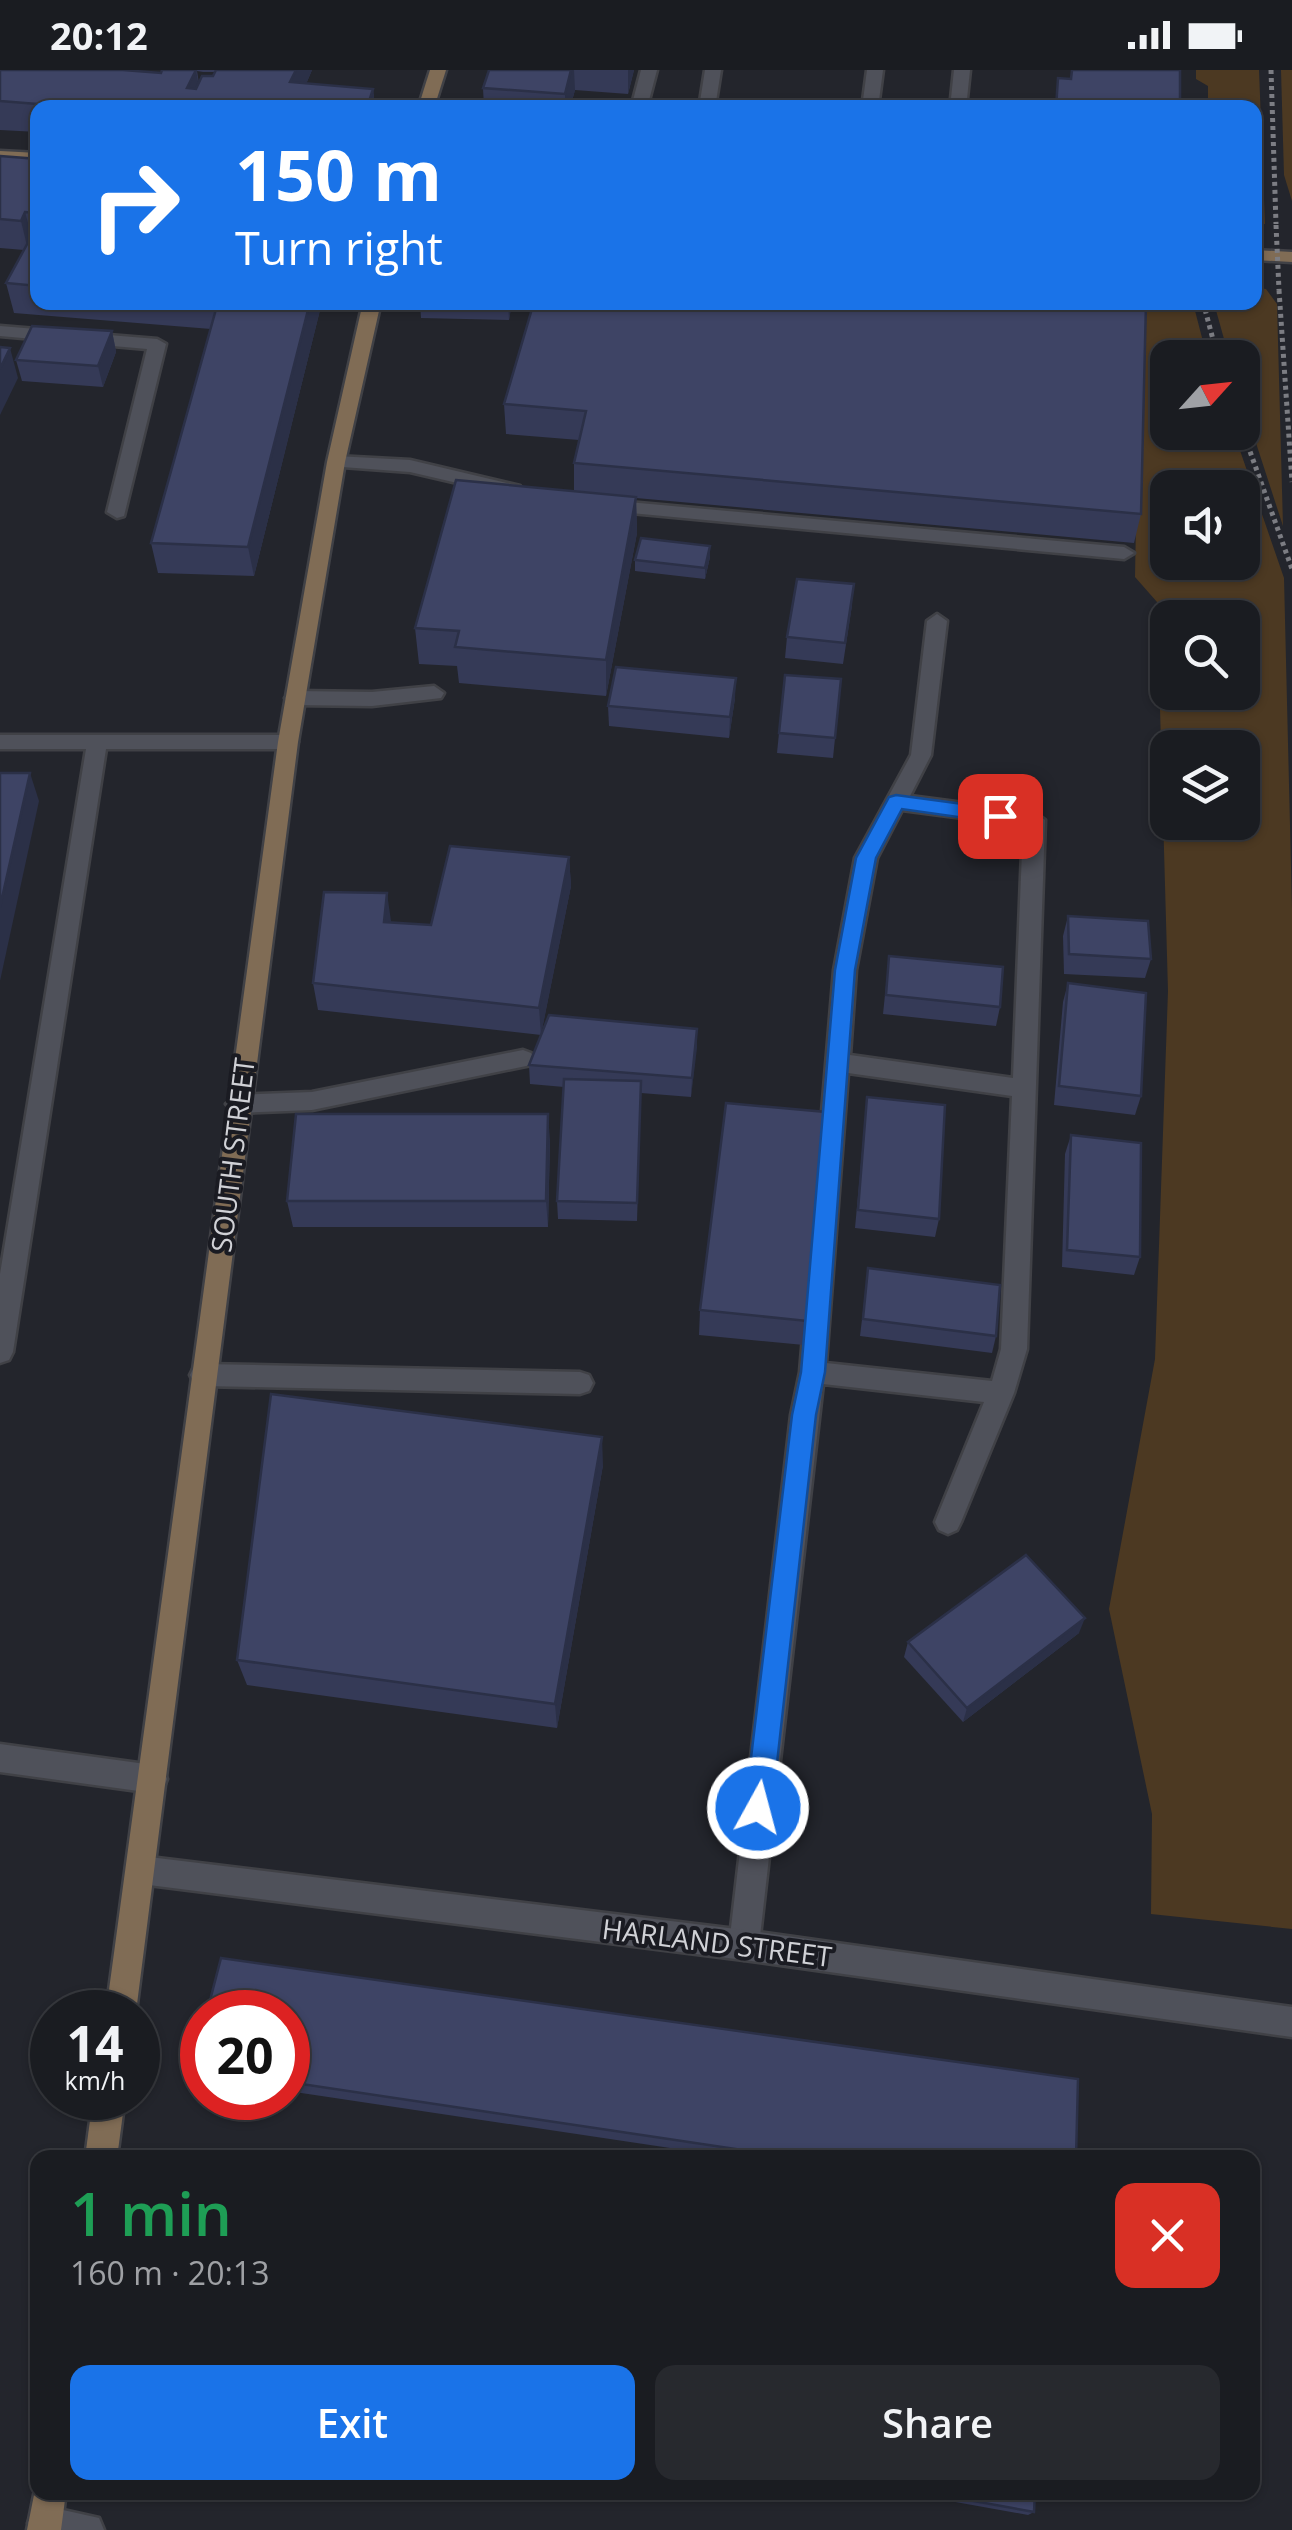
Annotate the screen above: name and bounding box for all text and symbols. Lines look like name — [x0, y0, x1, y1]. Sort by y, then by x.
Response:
text: 20:12 — [50, 9, 148, 61]
text: 150 m — [235, 126, 442, 222]
icon: right — [70, 140, 200, 270]
text: Turn right — [235, 217, 443, 278]
north arrow — [1150, 340, 1260, 450]
map controls — [1150, 340, 1260, 840]
button: sound — [1150, 470, 1260, 580]
button: search — [1150, 600, 1260, 710]
button: layers — [1150, 730, 1260, 840]
pin — [958, 774, 1043, 859]
icon: arrive — [973, 789, 1028, 844]
street label: SOUTH STREET — [201, 1055, 263, 1254]
position arrow — [706, 1756, 810, 1860]
street label: HARLAND STREET — [600, 1909, 835, 1975]
speed limit sign: 20 — [180, 1990, 310, 2120]
text: 14 — [66, 2009, 124, 2077]
text: km/h — [65, 2063, 125, 2097]
text: 1 min — [70, 2172, 232, 2254]
button: close — [1115, 2183, 1220, 2288]
text: 160 m · 20:13 — [70, 2251, 269, 2294]
button: Exit — [70, 2365, 635, 2480]
button: Share — [655, 2365, 1220, 2480]

